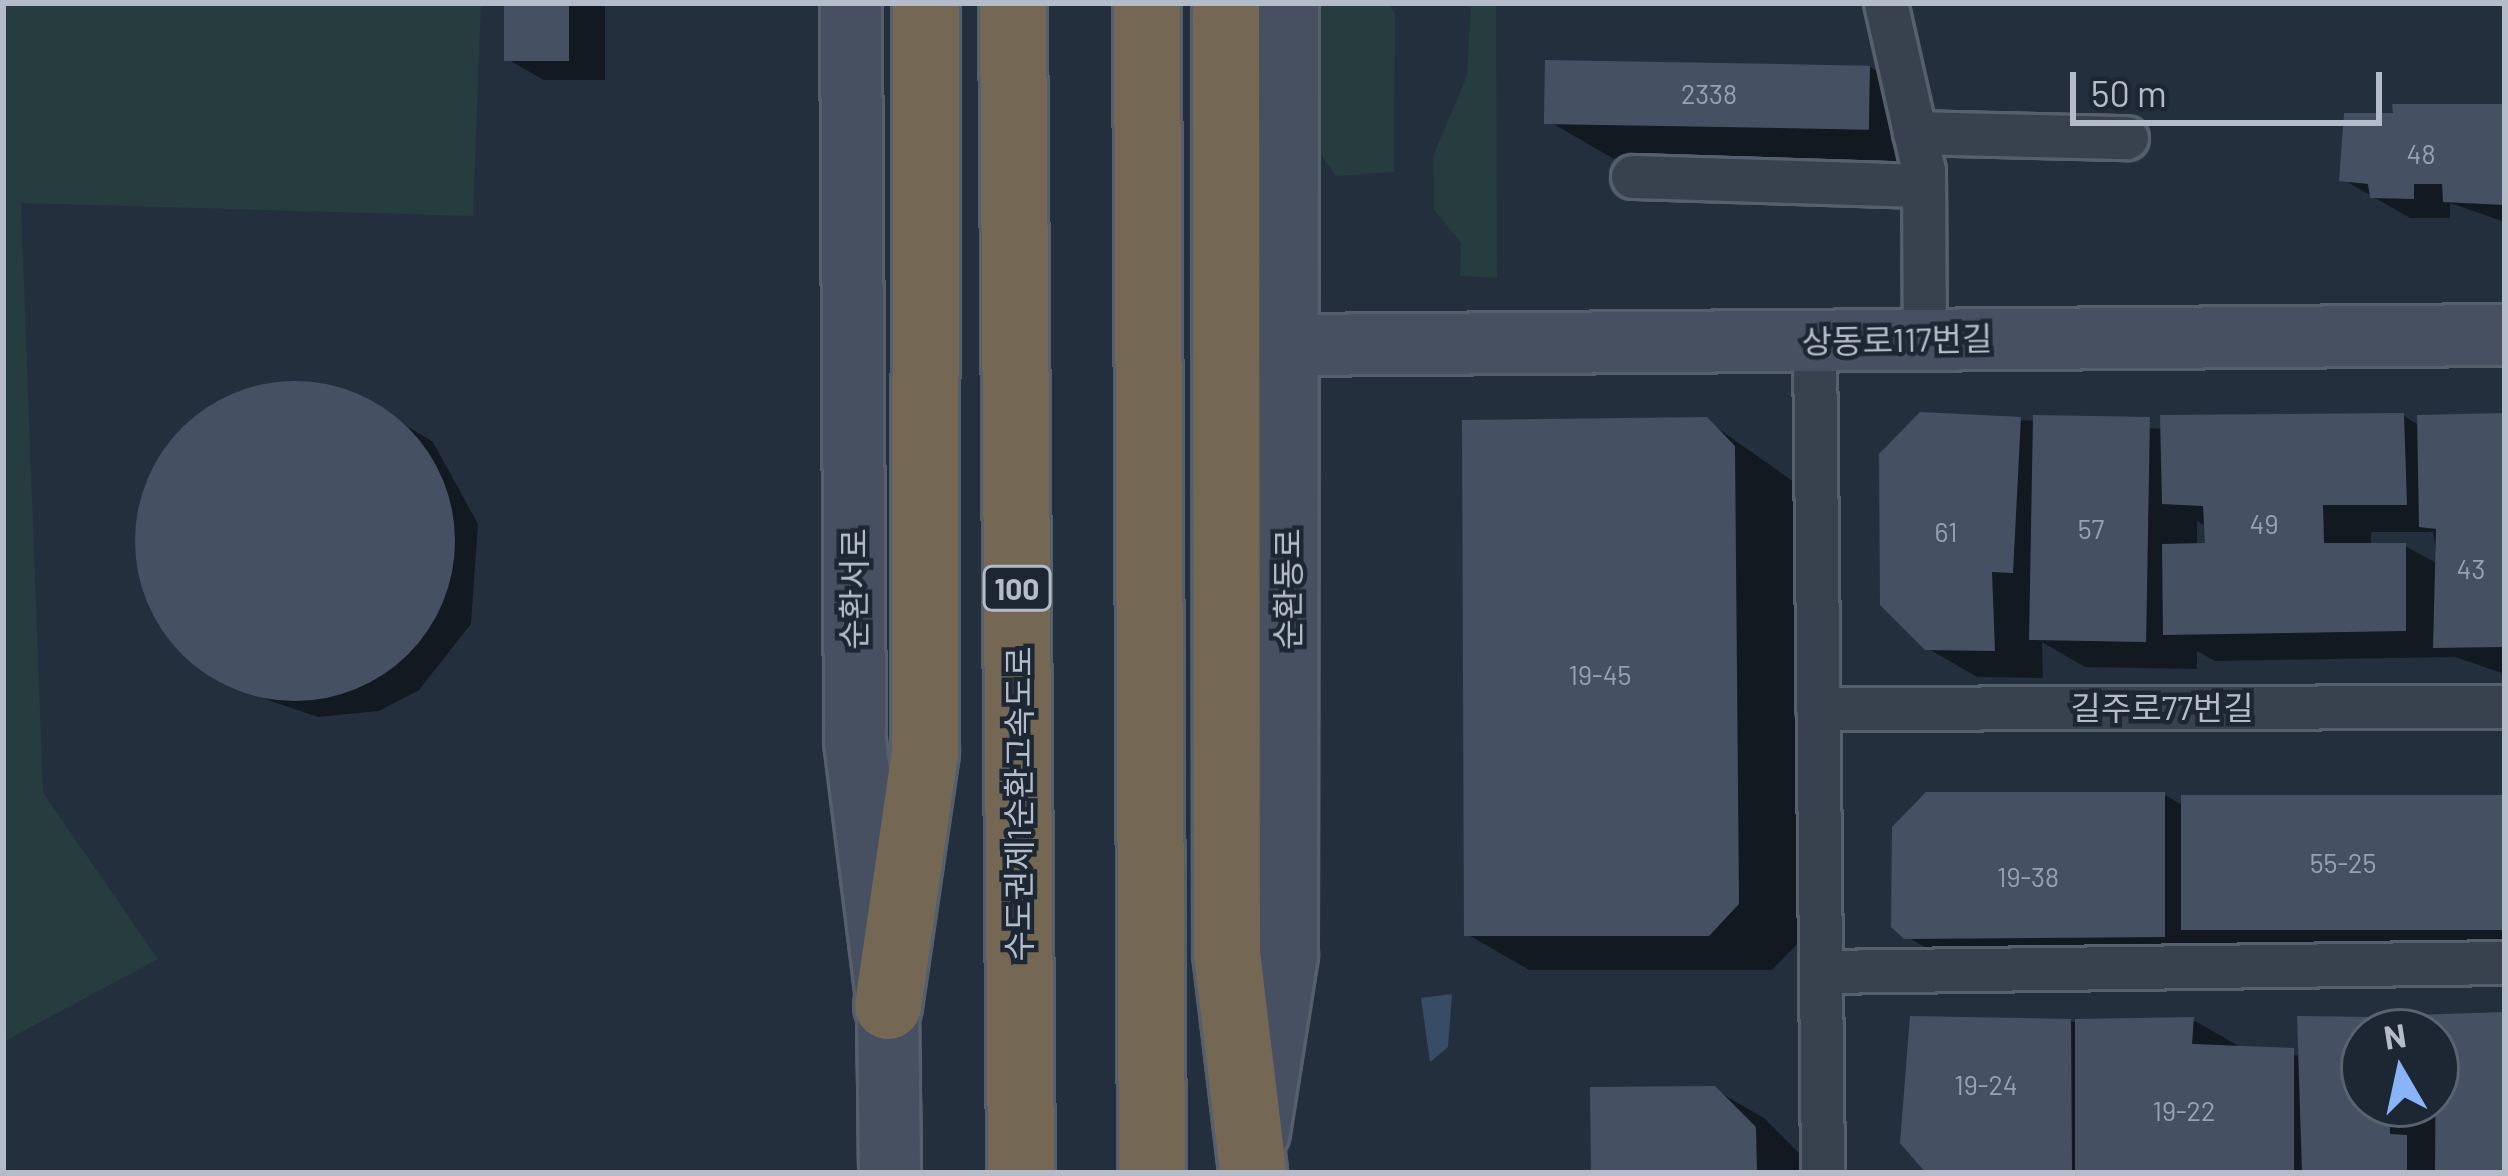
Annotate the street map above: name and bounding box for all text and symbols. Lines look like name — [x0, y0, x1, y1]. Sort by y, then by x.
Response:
scale bar — [2076, 48, 2388, 122]
text: 50 m — [2091, 71, 2167, 114]
house number: 2338 — [1681, 78, 1737, 110]
house number: 48 — [2407, 138, 2435, 170]
street label: 상동로117번길 — [1801, 319, 1993, 361]
house number: 49 — [2250, 508, 2278, 540]
house number: 57 — [2078, 513, 2104, 545]
house number: 61 — [1935, 516, 1957, 548]
street label: 순환서로 — [834, 528, 874, 650]
street label: 순환동로 — [1268, 528, 1308, 650]
house number: 43 — [2457, 553, 2485, 585]
road number: 100 — [981, 564, 1053, 612]
street label: 수도권제1순환고속도로 — [999, 646, 1039, 962]
house number: 19-45 — [1569, 659, 1631, 691]
street label: 길주로77번길 — [2070, 688, 2254, 728]
house number: 55-25 — [2310, 847, 2376, 879]
house number: 19-38 — [1997, 861, 2059, 893]
north arrow — [2340, 1008, 2460, 1128]
text: N — [2381, 1014, 2409, 1057]
house number: 19-24 — [1954, 1069, 2018, 1101]
house number: 19-22 — [2152, 1095, 2216, 1127]

